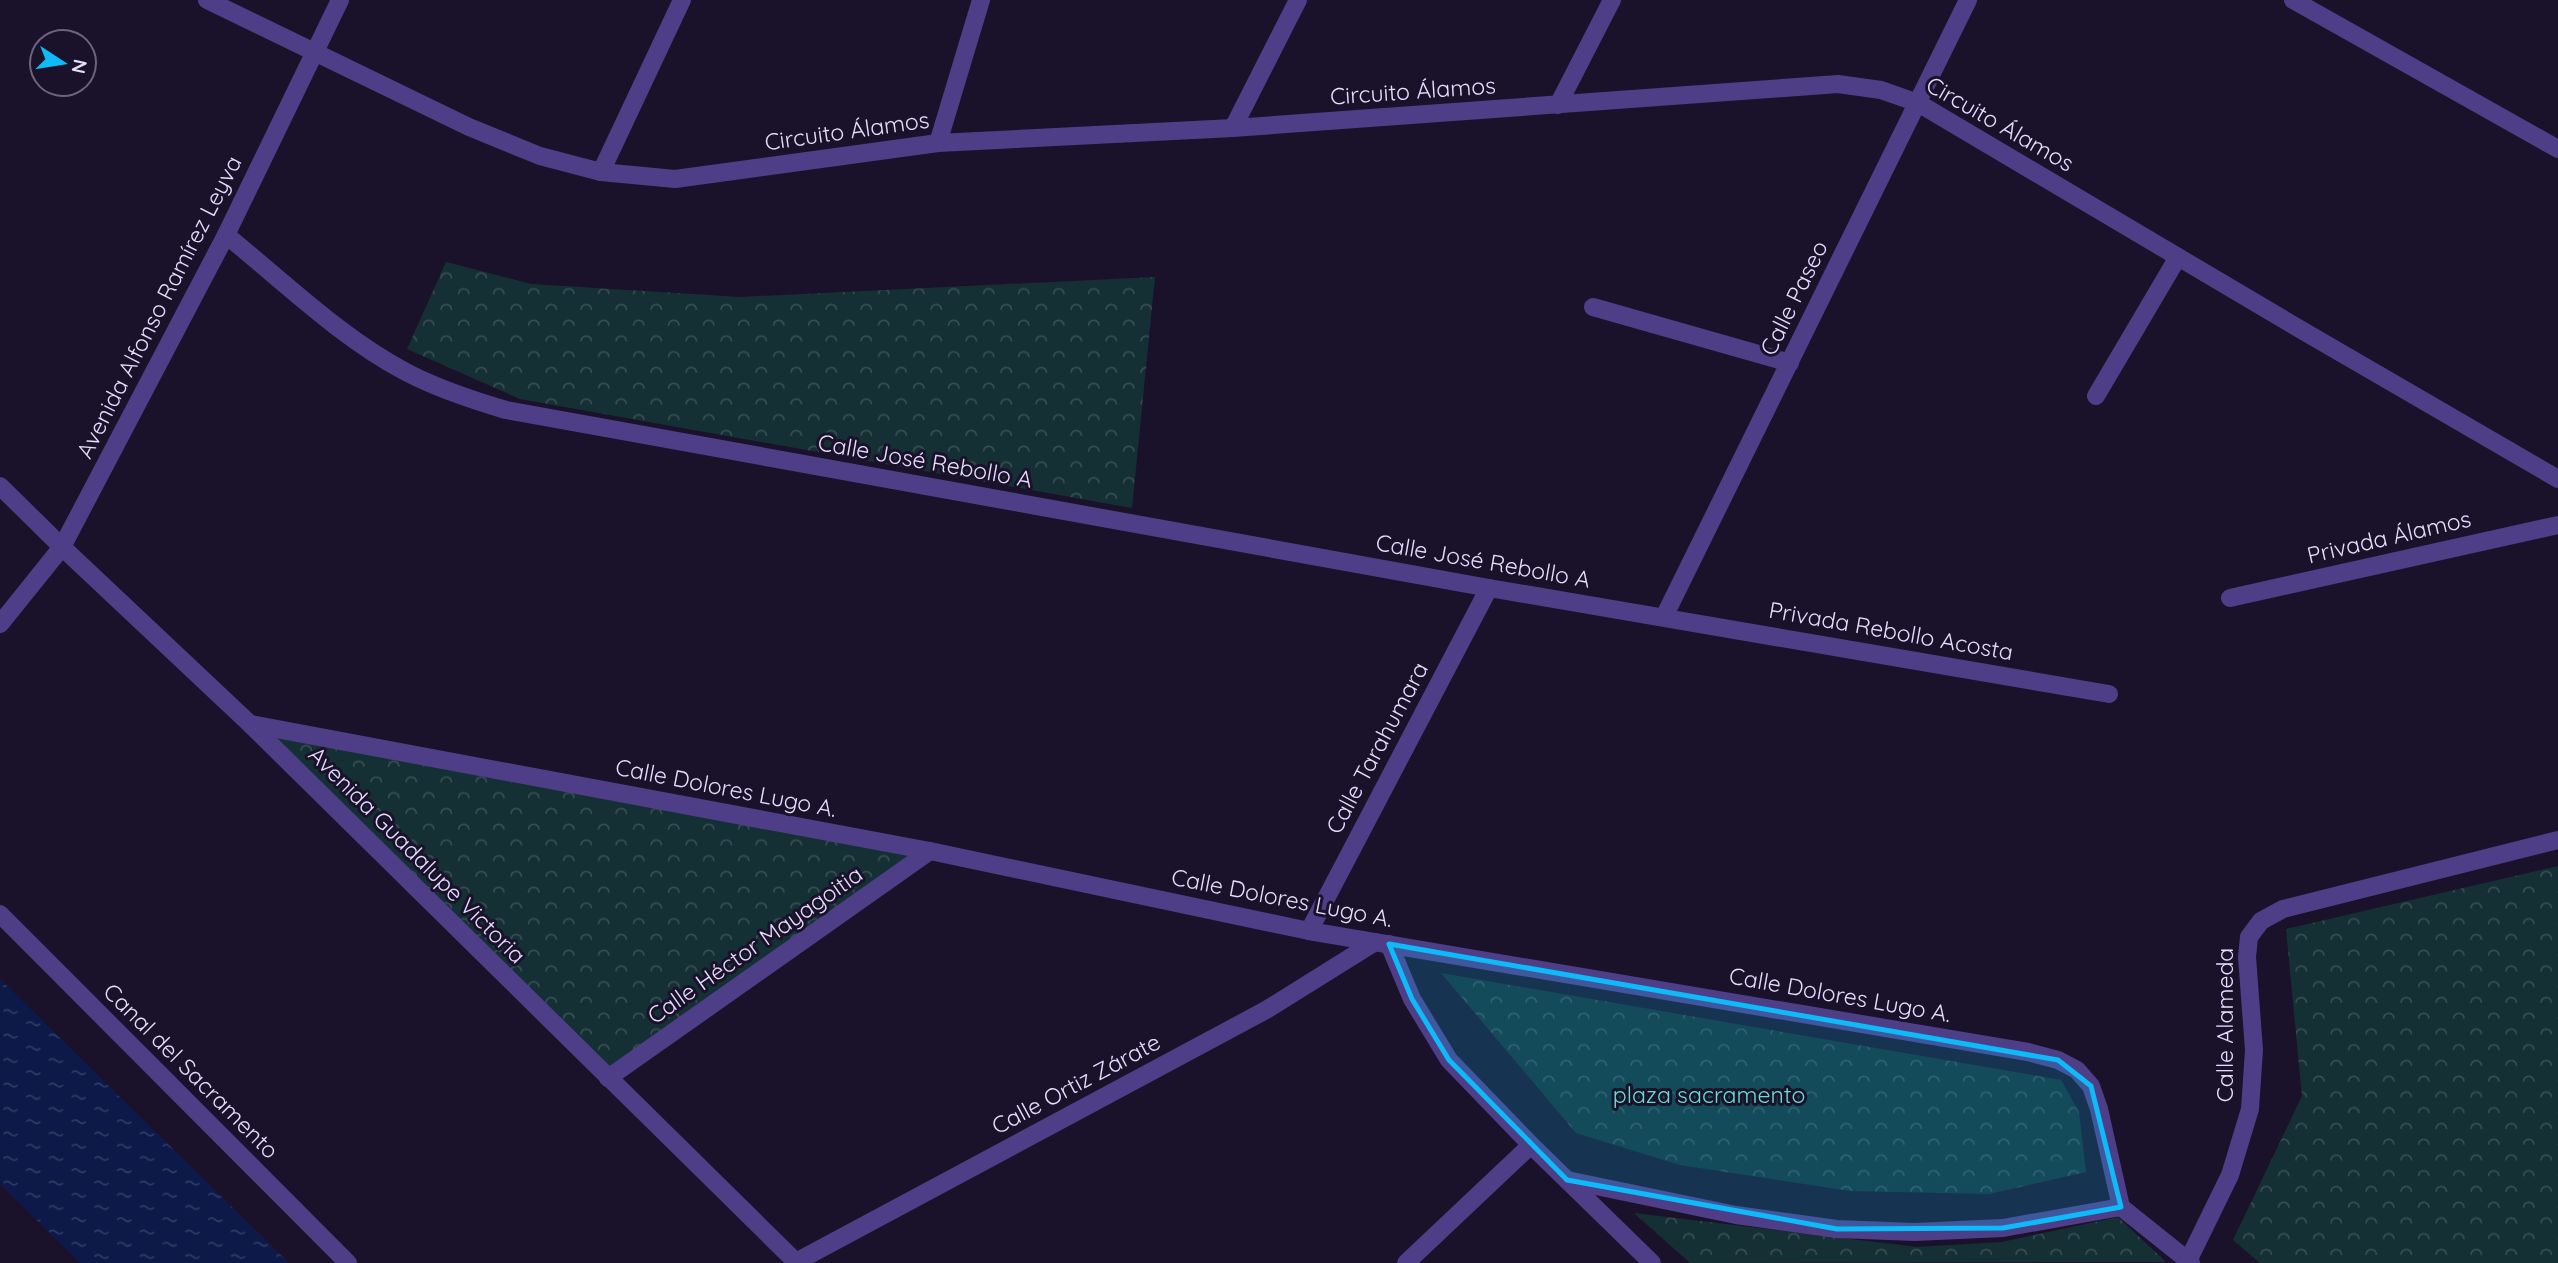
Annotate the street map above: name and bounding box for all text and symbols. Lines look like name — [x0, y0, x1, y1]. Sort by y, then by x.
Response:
north arrow — [28, 28, 98, 98]
text: N — [66, 57, 93, 76]
street label: Circuito Álamos — [1329, 70, 1497, 111]
street label: Circuito Álamos — [1921, 70, 2079, 178]
street label: Circuito Álamos — [763, 105, 931, 156]
street label: Avenida Alfonso Ramírez Leyva — [69, 151, 248, 463]
street label: Calle Paseo — [1753, 236, 1834, 360]
street label: Calle José Rebollo A — [816, 427, 1035, 494]
street label: Privada Álamos — [2304, 504, 2474, 569]
street label: Calle José Rebollo A — [1374, 527, 1593, 594]
street label: Privada Rebollo Acosta — [1767, 595, 2016, 666]
street label: Calle Tarahumara — [1319, 657, 1434, 839]
street label: Avenida Guadalupe Victoria — [303, 740, 532, 969]
street label: Calle Dolores Lugo A. — [613, 752, 839, 823]
street label: Calle Héctor Mayagoitia — [642, 859, 868, 1030]
street label: Calle Dolores Lugo A. — [1169, 862, 1395, 933]
street label: Calle Alameda — [2210, 948, 2239, 1102]
street label: Calle Dolores Lugo A. — [1727, 961, 1953, 1028]
street label: Canal del Sacramento — [98, 977, 285, 1164]
street label: Calle Ortiz Zárate — [986, 1027, 1165, 1140]
park label: plaza sacramento — [1613, 1080, 1805, 1109]

